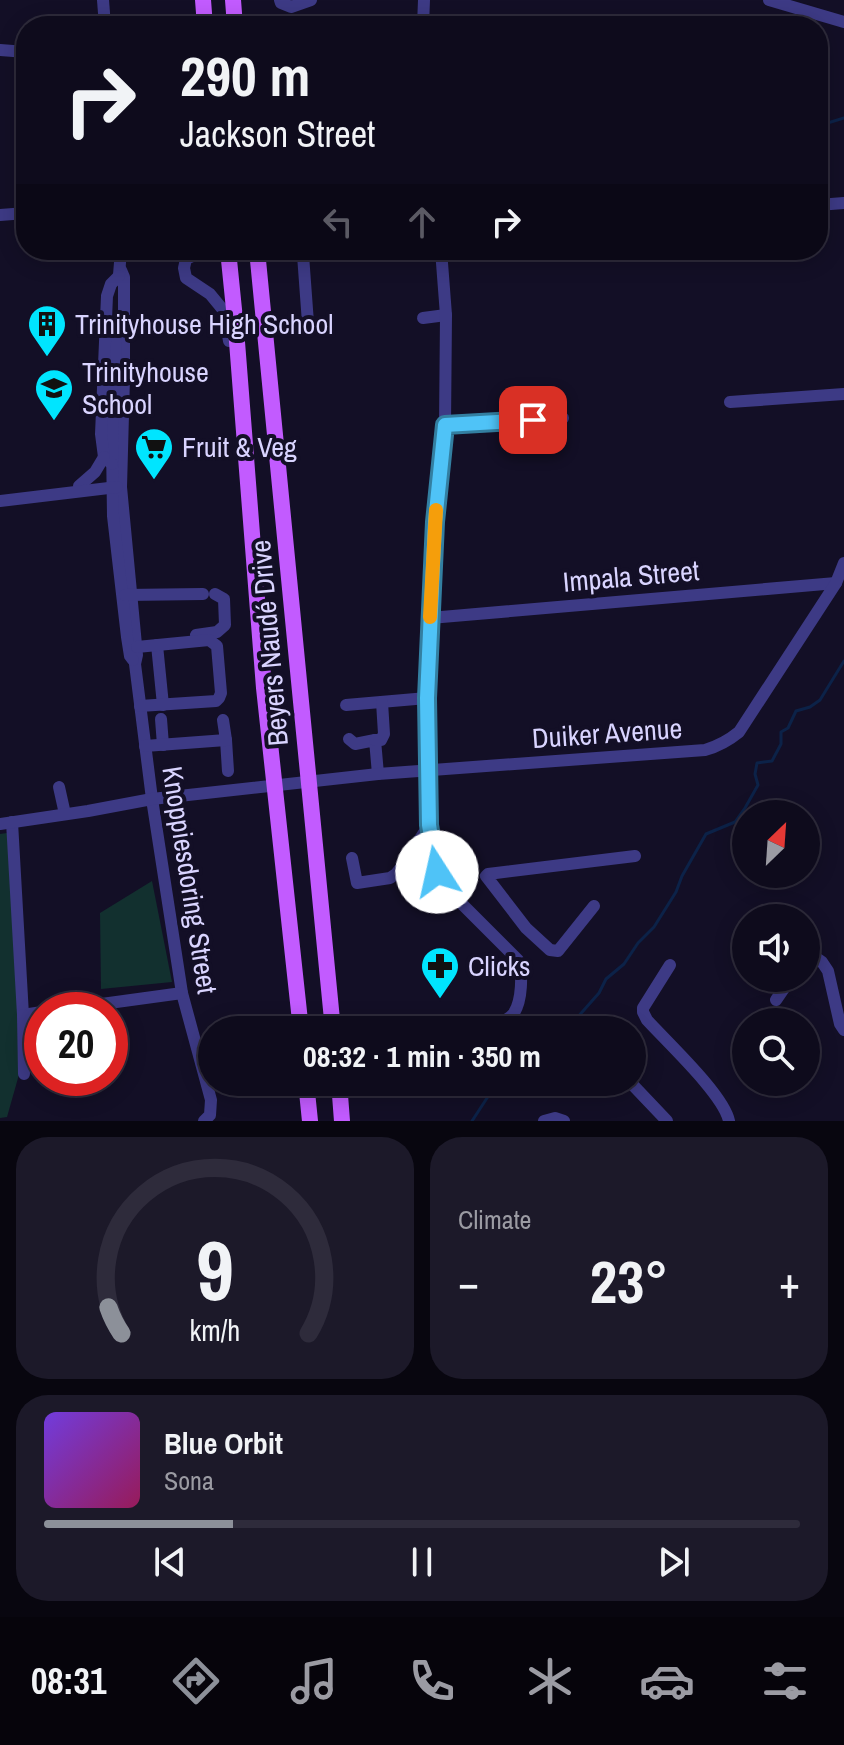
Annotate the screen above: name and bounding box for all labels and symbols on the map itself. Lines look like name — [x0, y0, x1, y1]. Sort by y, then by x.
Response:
building icon: Trinityhouse High School — [26, 303, 68, 358]
place label: Trinityhouse High School — [75, 305, 333, 343]
place label: Trinityhouse School — [82, 353, 209, 423]
school or university icon: Trinityhouse School — [33, 367, 75, 422]
pin — [499, 386, 567, 454]
supermarket icon: Fruit & Veg — [133, 426, 175, 481]
place label: Fruit & Veg — [182, 428, 297, 466]
street label: Beyers Naudé Drive — [241, 538, 297, 748]
street label: Impala Street — [561, 551, 701, 601]
street label: Duiker Avenue — [531, 709, 683, 757]
street label: Knoppiesdoring Street — [153, 764, 227, 996]
north arrow — [732, 800, 820, 888]
position arrow — [395, 830, 479, 914]
pharmacy icon: Clicks — [419, 945, 461, 1000]
place label: Clicks — [468, 947, 531, 985]
speed limit sign: 20 — [24, 992, 128, 1096]

